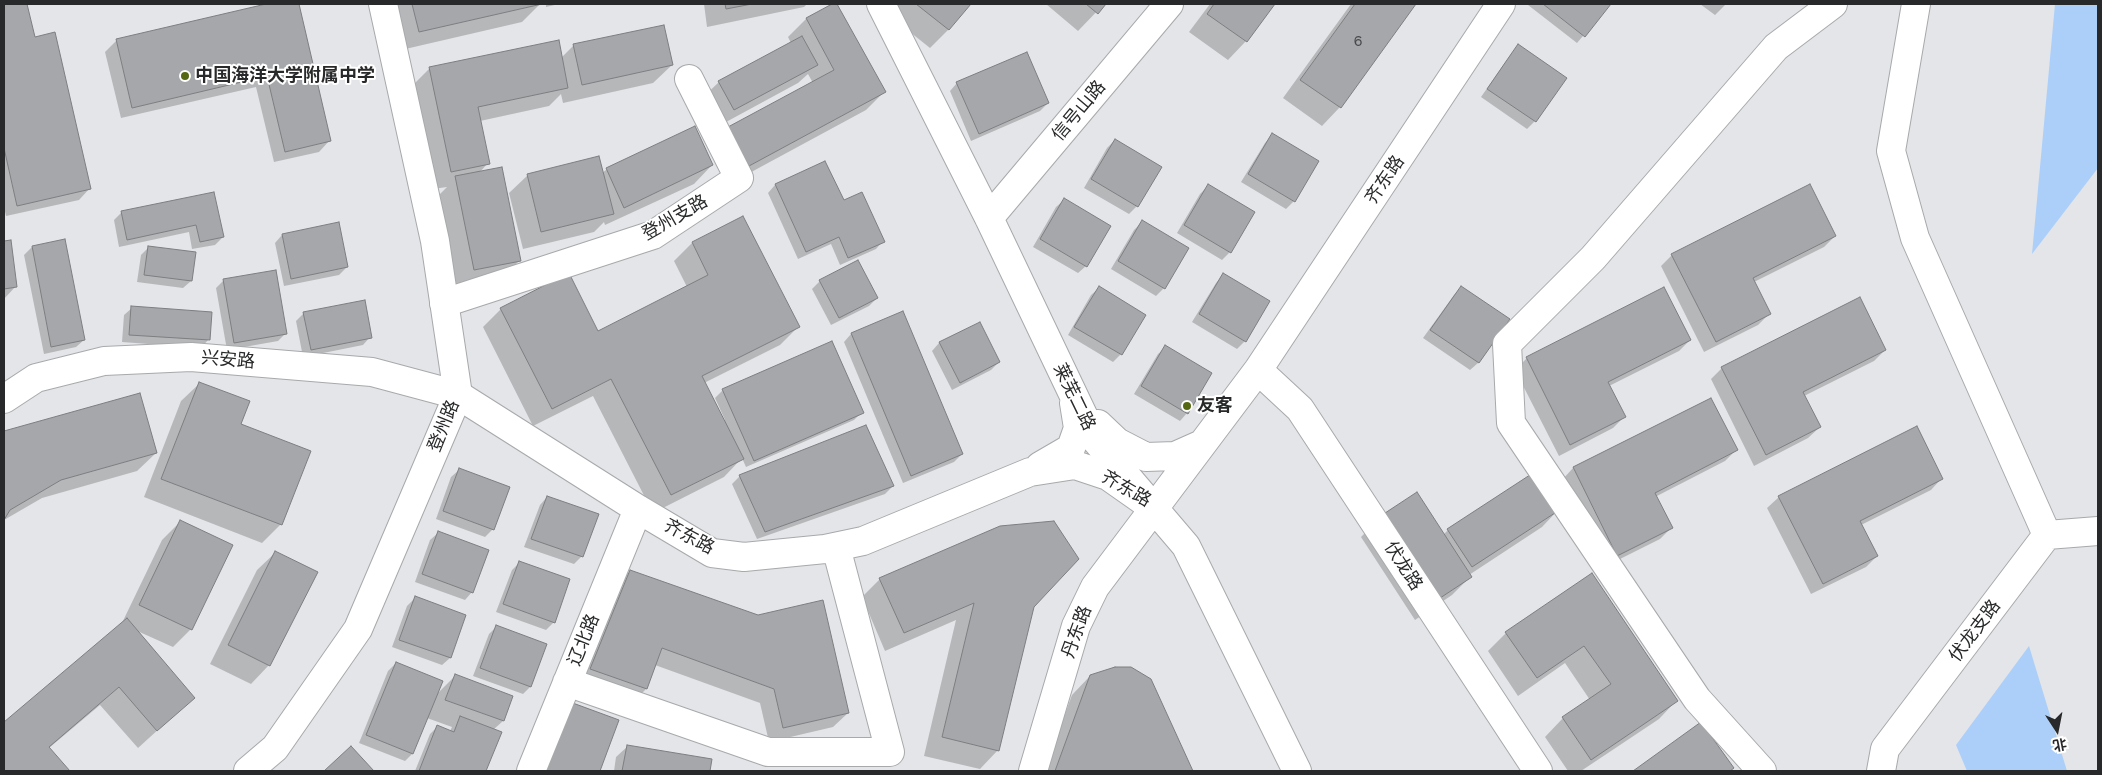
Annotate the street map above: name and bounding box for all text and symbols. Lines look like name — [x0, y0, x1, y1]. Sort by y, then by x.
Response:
house number: 6 — [1353, 33, 1363, 51]
place label: 中国海洋大学附属中学 — [195, 65, 375, 87]
marker: 中国海洋大学附属中学 — [179, 70, 191, 82]
street label: 信号山路 — [1048, 76, 1110, 146]
street label: 齐东路 — [1361, 152, 1409, 208]
street label: 登州支路 — [638, 191, 712, 245]
street label: 兴安路 — [200, 347, 256, 373]
street label: 莱芜二路 — [1049, 360, 1099, 434]
place label: 友客 — [1197, 395, 1233, 417]
street label: 登州路 — [424, 397, 464, 455]
marker: 友客 — [1181, 400, 1193, 412]
street label: 齐东路 — [1097, 466, 1155, 512]
street label: 齐东路 — [660, 515, 718, 559]
street label: 伏龙路 — [1379, 537, 1427, 595]
street label: 伏龙支路 — [1945, 596, 2005, 666]
street label: 丹东路 — [1058, 603, 1096, 661]
street label: 辽北路 — [564, 611, 604, 669]
north arrow — [2032, 705, 2082, 755]
text: 北 — [2051, 736, 2068, 754]

